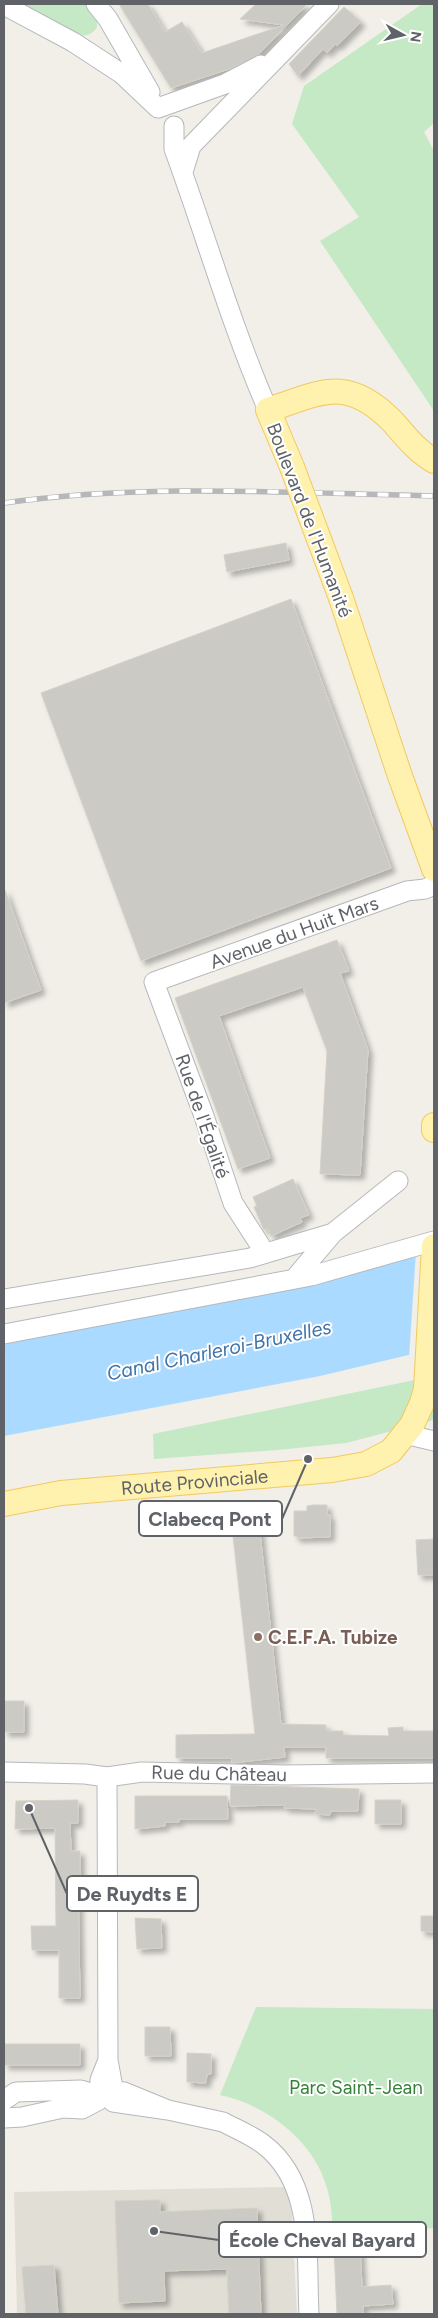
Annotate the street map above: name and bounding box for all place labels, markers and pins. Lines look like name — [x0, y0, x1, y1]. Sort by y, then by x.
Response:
callout: Clabecq Pont — [139, 1501, 282, 1536]
place label: C.E.F.A. Tubize — [268, 1626, 398, 1649]
marker: C.E.F.A. Tubize — [252, 1631, 264, 1643]
callout: De Ruydts E — [67, 1876, 198, 1911]
callout: École Cheval Bayard — [219, 2222, 426, 2257]

